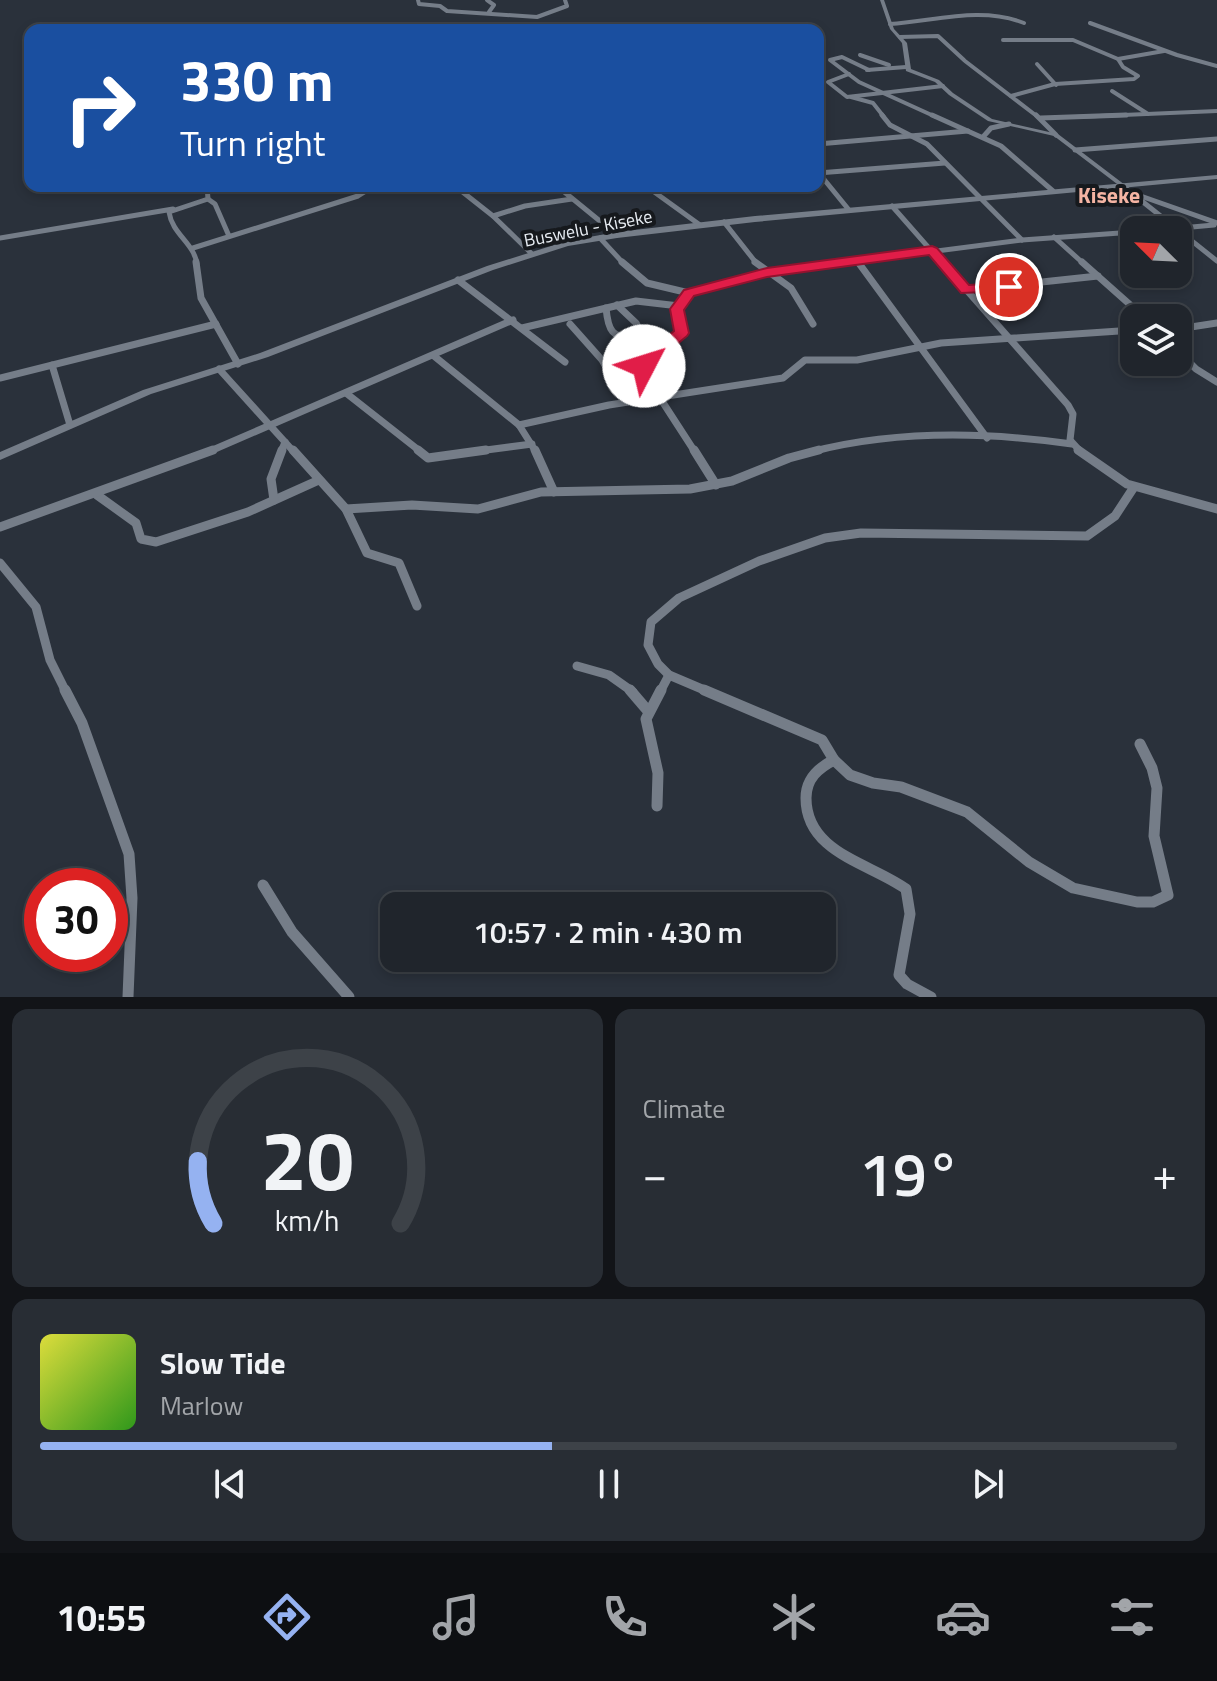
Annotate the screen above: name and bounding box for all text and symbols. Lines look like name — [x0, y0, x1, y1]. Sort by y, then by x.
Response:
text: 330 m — [180, 38, 333, 123]
icon: right — [48, 56, 152, 160]
text: Turn right — [180, 115, 325, 170]
district label: Kiseke — [1078, 178, 1140, 212]
street label: Buswelu - Kiseke — [521, 202, 655, 254]
north arrow — [1120, 216, 1192, 288]
map controls — [1120, 216, 1192, 376]
pin — [975, 253, 1043, 321]
icon: arrive — [987, 265, 1031, 309]
button: layers — [1120, 304, 1192, 376]
position arrow — [602, 324, 686, 408]
speed limit sign: 30 — [24, 868, 128, 972]
text: 10:57 · 2 min · 430 m — [473, 909, 743, 955]
text: Climate — [643, 1089, 725, 1128]
text: 20 — [261, 1096, 354, 1222]
text: 19° — [859, 1128, 960, 1219]
text: − — [643, 1140, 667, 1207]
text: + — [1152, 1140, 1177, 1207]
text: km/h — [275, 1199, 340, 1242]
text: Slow Tide — [160, 1340, 285, 1386]
text: Marlow — [160, 1386, 243, 1425]
icon: previous — [208, 1462, 252, 1506]
icon: pause — [587, 1462, 631, 1506]
icon: next — [966, 1462, 1010, 1506]
icon: directions — [259, 1589, 315, 1645]
icon: music — [428, 1589, 484, 1645]
icon: phone — [597, 1589, 653, 1645]
icon: climate — [766, 1589, 822, 1645]
icon: car — [935, 1589, 991, 1645]
icon: filters — [1104, 1589, 1160, 1645]
text: 10:55 — [57, 1590, 146, 1645]

